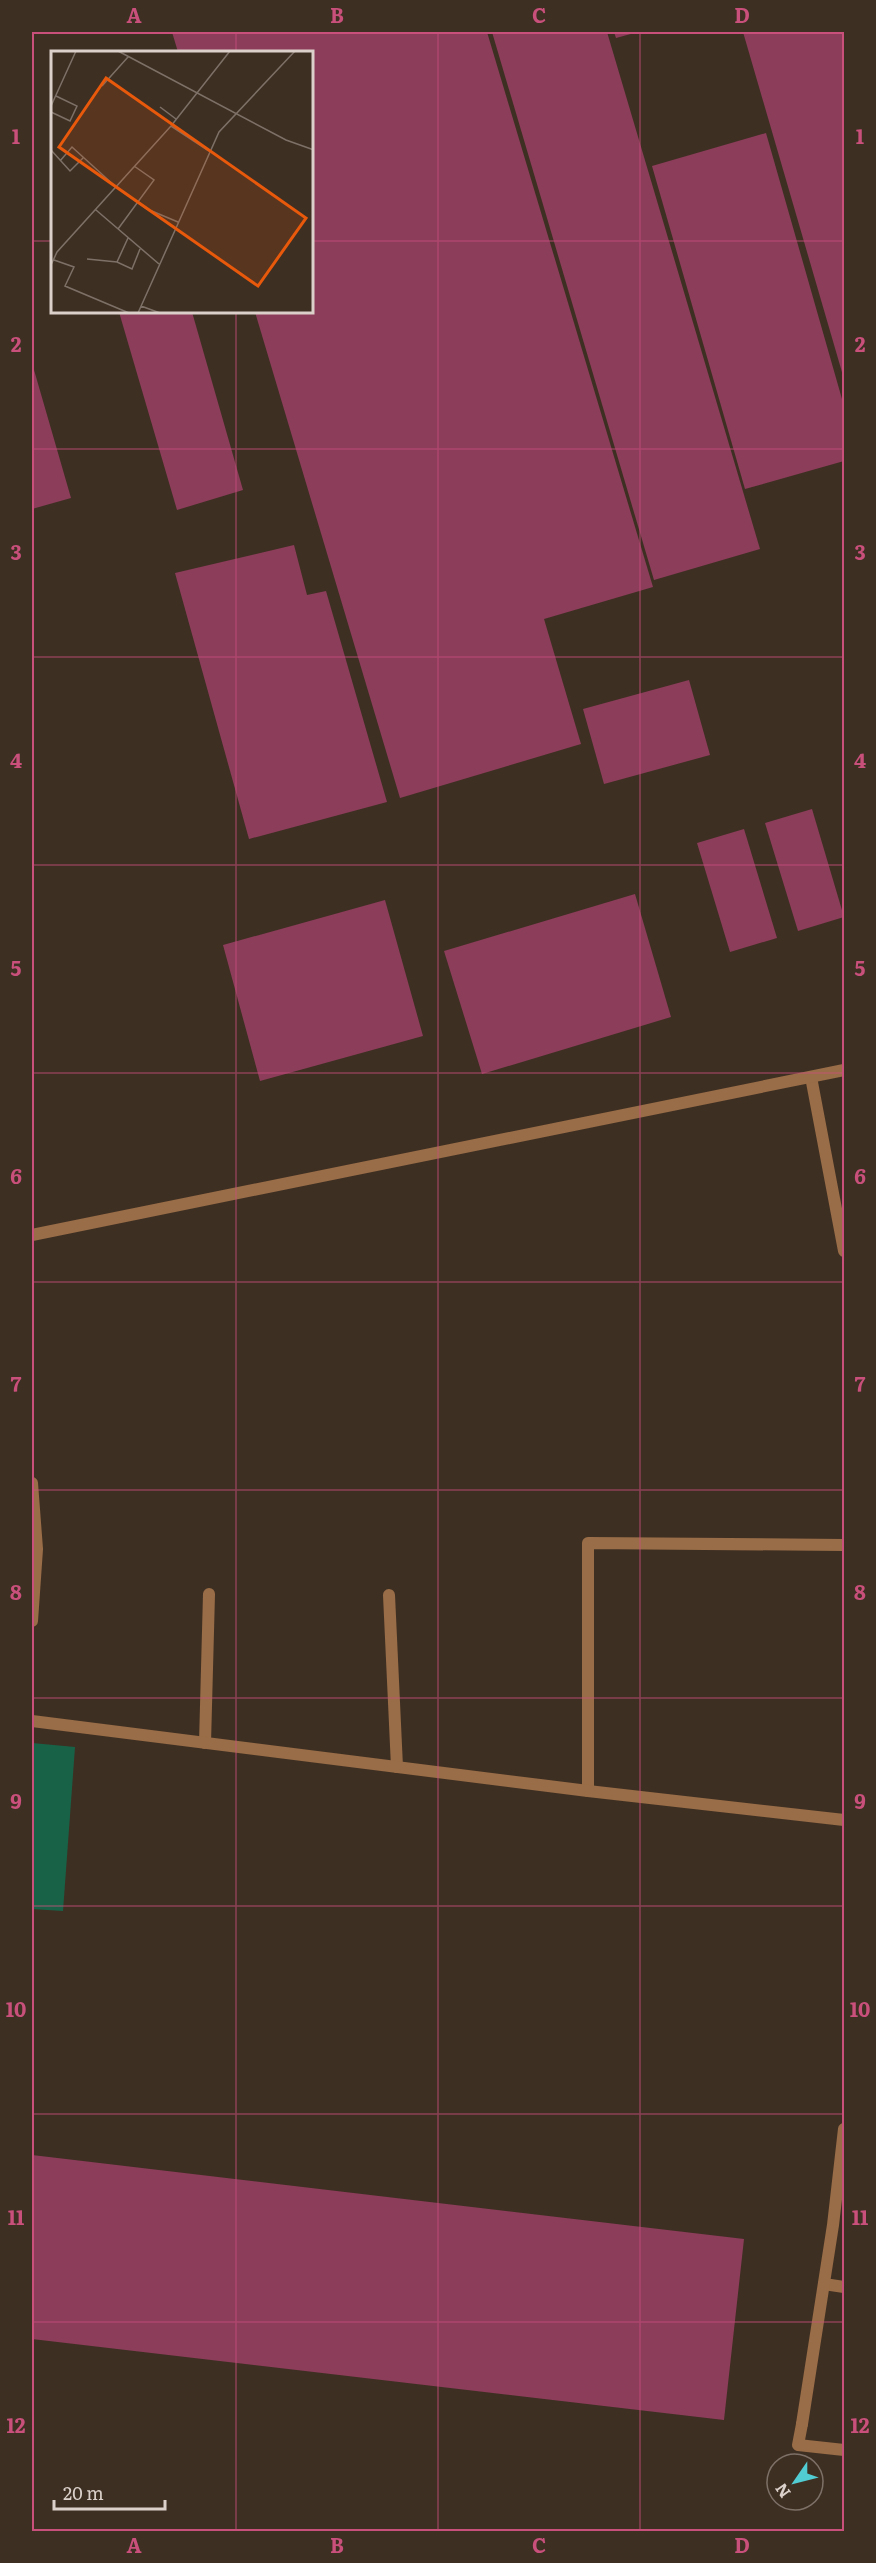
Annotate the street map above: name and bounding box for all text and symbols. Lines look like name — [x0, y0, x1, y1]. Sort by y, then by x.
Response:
text: A — [126, 0, 142, 29]
text: B — [330, 0, 344, 29]
text: C — [532, 0, 546, 29]
text: D — [734, 0, 750, 29]
inset map — [51, 51, 314, 314]
text: 1 — [12, 120, 20, 150]
text: 1 — [856, 120, 864, 150]
text: 2 — [11, 328, 22, 358]
text: 2 — [855, 328, 866, 358]
text: 3 — [10, 536, 22, 566]
text: 3 — [854, 536, 866, 566]
text: 4 — [10, 744, 22, 774]
text: 4 — [854, 744, 866, 774]
text: 5 — [11, 952, 22, 982]
text: 5 — [855, 952, 866, 982]
text: 6 — [10, 1160, 22, 1190]
text: 6 — [854, 1160, 866, 1190]
text: 7 — [11, 1368, 22, 1398]
text: 7 — [855, 1368, 866, 1398]
text: 8 — [10, 1576, 22, 1606]
text: 8 — [854, 1576, 866, 1606]
text: 9 — [10, 1785, 22, 1815]
text: 9 — [854, 1785, 866, 1815]
text: 10 — [6, 1993, 26, 2023]
text: 10 — [850, 1993, 870, 2023]
text: 11 — [8, 2201, 24, 2231]
text: 11 — [852, 2201, 868, 2231]
text: 12 — [6, 2409, 26, 2439]
text: 12 — [850, 2409, 870, 2439]
north arrow — [765, 2452, 825, 2512]
scale bar — [54, 2473, 165, 2511]
text: 20 m — [63, 2479, 104, 2506]
text: N — [768, 2479, 796, 2504]
text: A — [126, 2529, 142, 2559]
text: B — [330, 2529, 344, 2559]
text: C — [532, 2529, 546, 2559]
text: D — [734, 2529, 750, 2559]

